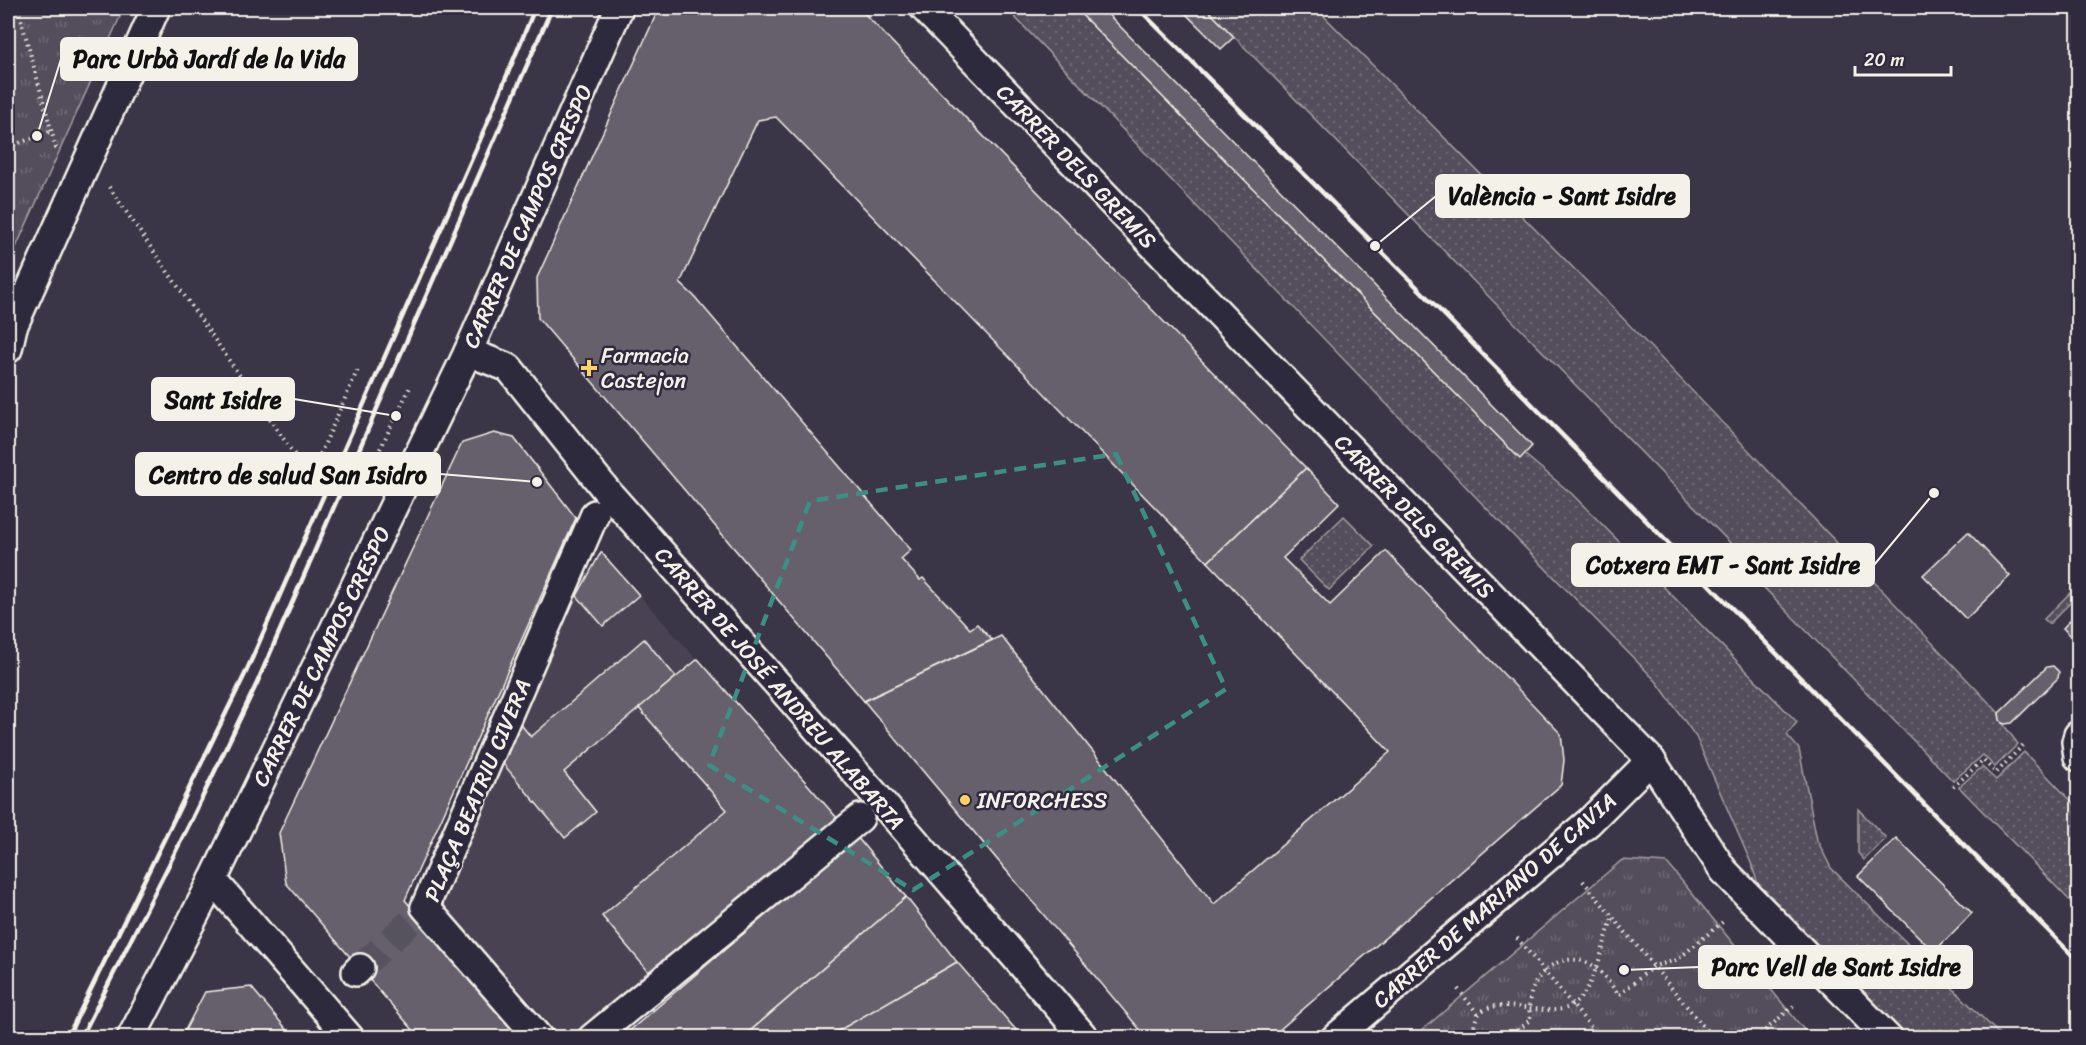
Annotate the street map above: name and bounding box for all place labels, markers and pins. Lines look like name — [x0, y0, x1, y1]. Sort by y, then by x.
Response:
callout: Parc Urbà Jardí de la Vida — [61, 38, 357, 80]
callout: València - Sant Isidre — [1436, 175, 1689, 217]
place label: Farmacia Castejon — [601, 336, 689, 400]
marker: Farmacia Castejon — [582, 361, 596, 375]
callout: Sant Isidre — [152, 378, 294, 420]
callout: Centro de salud San Isidro — [136, 453, 440, 495]
callout: Cotxera EMT - Sant Isidre — [1572, 544, 1874, 586]
place label: INFORCHESS — [976, 781, 1108, 820]
marker: INFORCHESS — [958, 793, 972, 807]
callout: Parc Vell de Sant Isidre — [1699, 946, 1972, 988]

